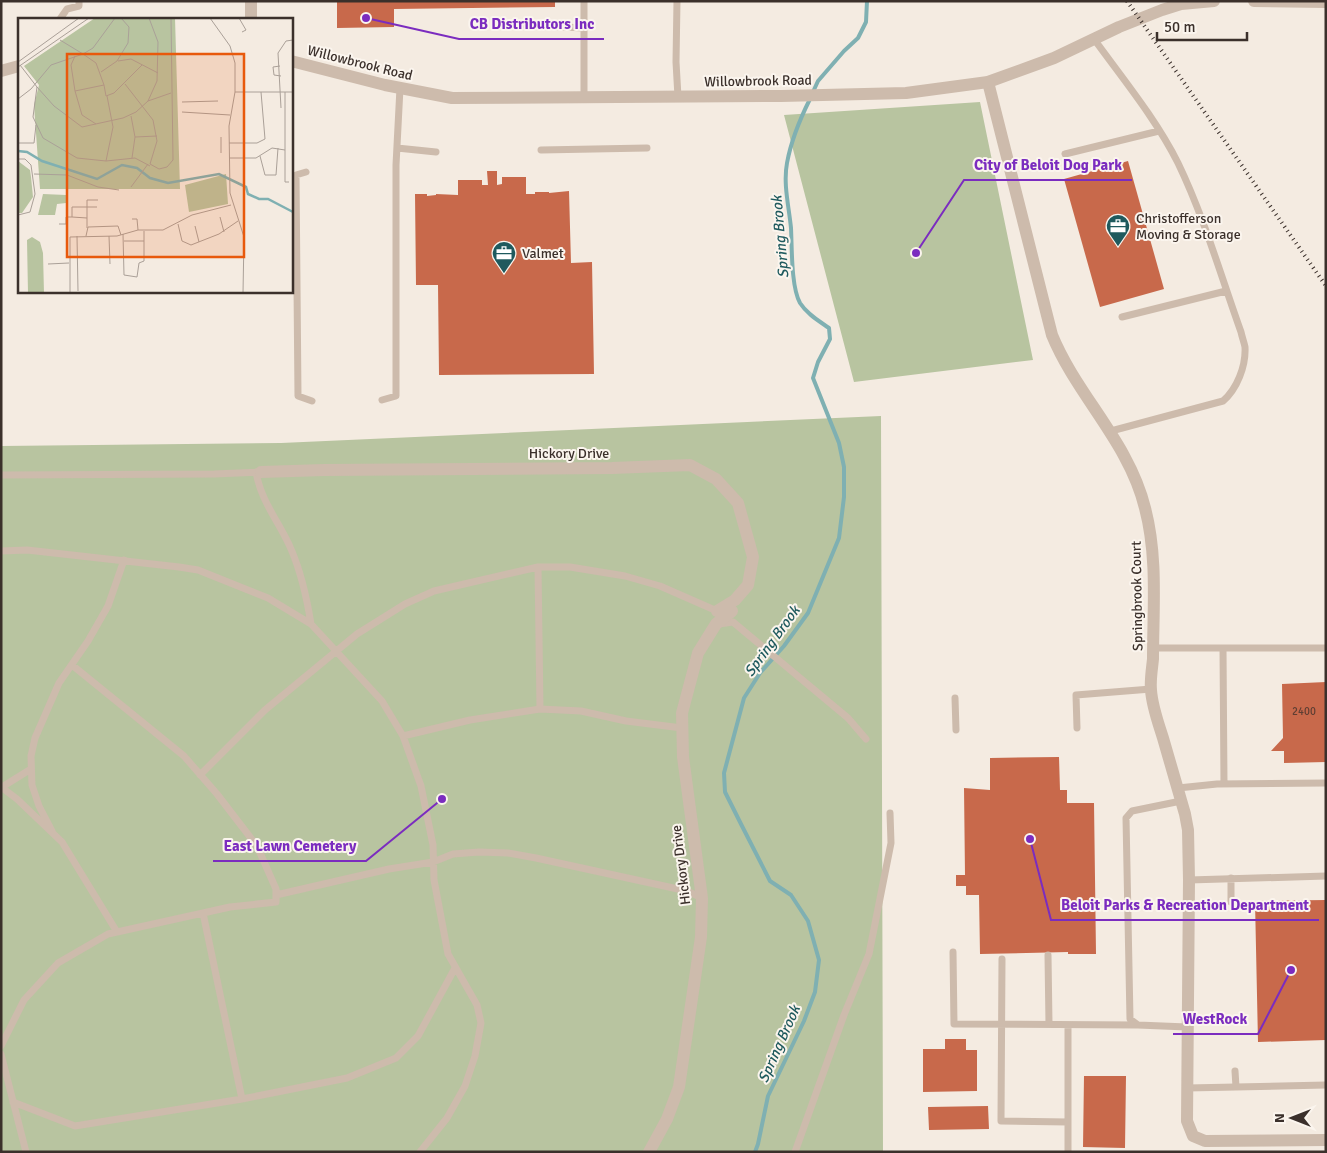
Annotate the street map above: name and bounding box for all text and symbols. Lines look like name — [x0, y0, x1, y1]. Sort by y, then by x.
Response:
callout: CB Distributors Inc — [459, 9, 604, 39]
scale bar — [1157, 10, 1247, 42]
text: CB Distributors Inc — [470, 15, 594, 33]
inset map — [18, 18, 292, 292]
text: 50 m — [1164, 18, 1195, 36]
street label: Willowbrook Road — [306, 42, 414, 84]
street label: Willowbrook Road — [704, 72, 812, 90]
callout: City of Beloit Dog Park — [964, 150, 1132, 180]
text: City of Beloit Dog Park — [974, 156, 1122, 174]
water label: Spring Brook — [767, 194, 793, 279]
place label: Christofferson Moving & Storage — [1136, 210, 1241, 243]
office icon: Christofferson Moving & Storage — [1105, 213, 1131, 247]
office icon: Valmet — [491, 240, 517, 274]
place label: Valmet — [522, 245, 564, 262]
street label: Hickory Drive — [529, 445, 609, 462]
street label: Springbrook Court — [1128, 541, 1146, 651]
water label: Spring Brook — [740, 601, 804, 680]
house number: 2400 — [1292, 705, 1316, 718]
street label: Hickory Drive — [668, 824, 694, 906]
callout: East Lawn Cemetery — [213, 831, 366, 861]
text: East Lawn Cemetery — [224, 837, 357, 855]
callout: Beloit Parks & Recreation Department — [1051, 890, 1319, 920]
text: Beloit Parks & Recreation Department — [1061, 896, 1309, 914]
water label: Spring Brook — [754, 1001, 805, 1085]
callout: WestRock — [1173, 1004, 1258, 1034]
text: WestRock — [1183, 1010, 1247, 1028]
north arrow — [1267, 1093, 1317, 1143]
text: N — [1271, 1113, 1288, 1123]

